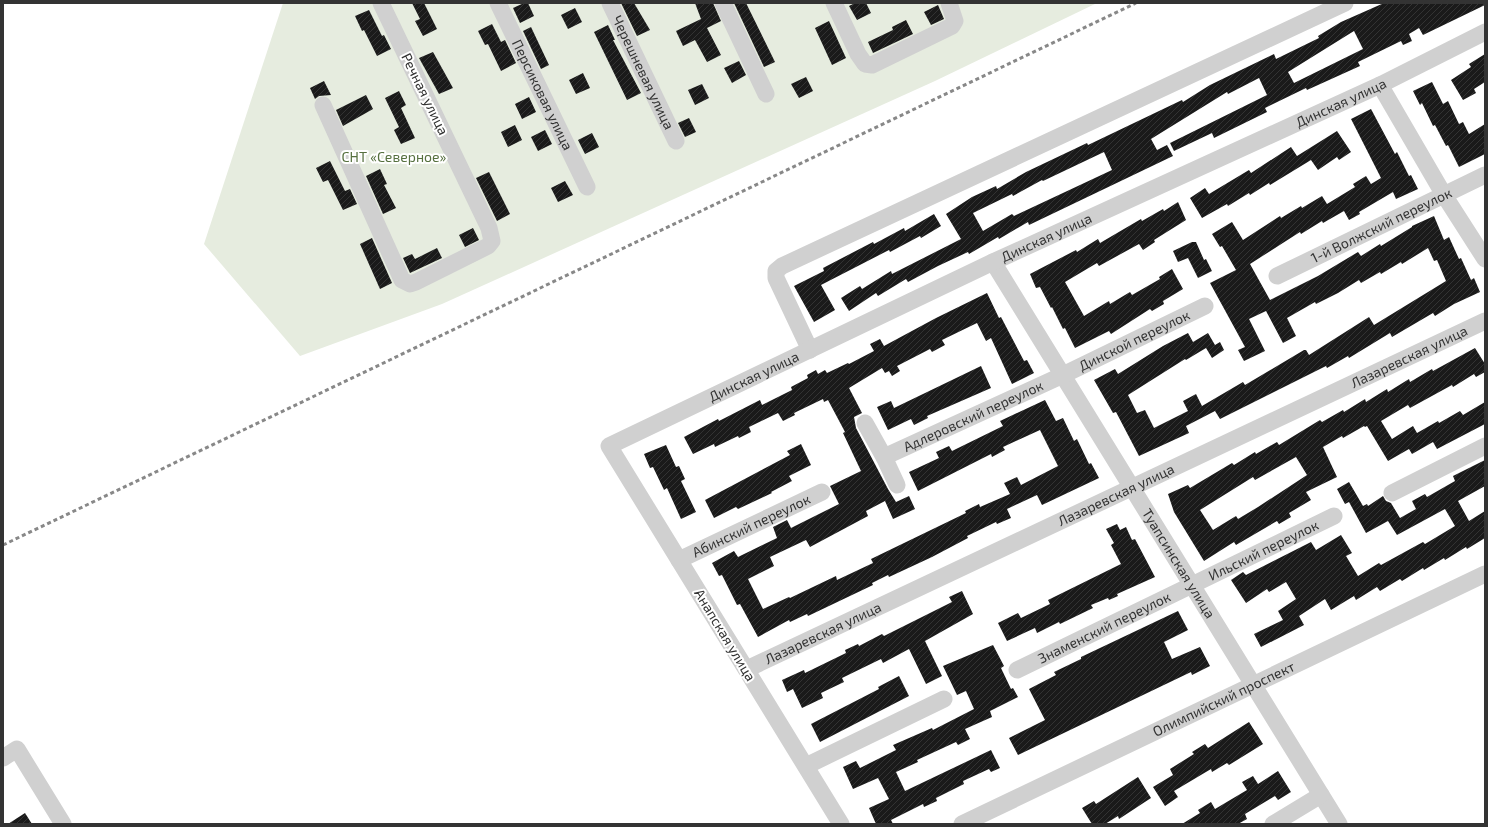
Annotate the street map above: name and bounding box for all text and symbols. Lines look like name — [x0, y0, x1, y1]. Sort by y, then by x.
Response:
street label: Черешневая улица — [609, 12, 678, 132]
street label: Персиковая улица — [509, 36, 577, 153]
street label: Речная улица — [398, 50, 453, 137]
street label: Динская улица — [1293, 74, 1389, 131]
park label: СНТ «Северное» — [342, 148, 447, 165]
street label: 1-й Волжский переулок — [1308, 183, 1455, 266]
street label: Динская улица — [998, 209, 1094, 265]
street label: Динской переулок — [1076, 306, 1193, 374]
street label: Лазаревская улица — [1348, 322, 1470, 391]
street label: Динская улица — [706, 347, 801, 405]
street label: Адлеровский переулок — [900, 376, 1046, 455]
street label: Лазаревская улица — [1055, 460, 1177, 529]
street label: Абинский переулок — [689, 490, 813, 561]
street label: Туапсинская улица — [1139, 505, 1219, 621]
street label: Ильский переулок — [1205, 516, 1322, 584]
street label: Анапская улица — [691, 586, 760, 684]
street label: Знаменский переулок — [1035, 588, 1174, 667]
street label: Лазаревская улица — [762, 598, 884, 668]
street label: Олимпийский проспект — [1150, 657, 1297, 740]

